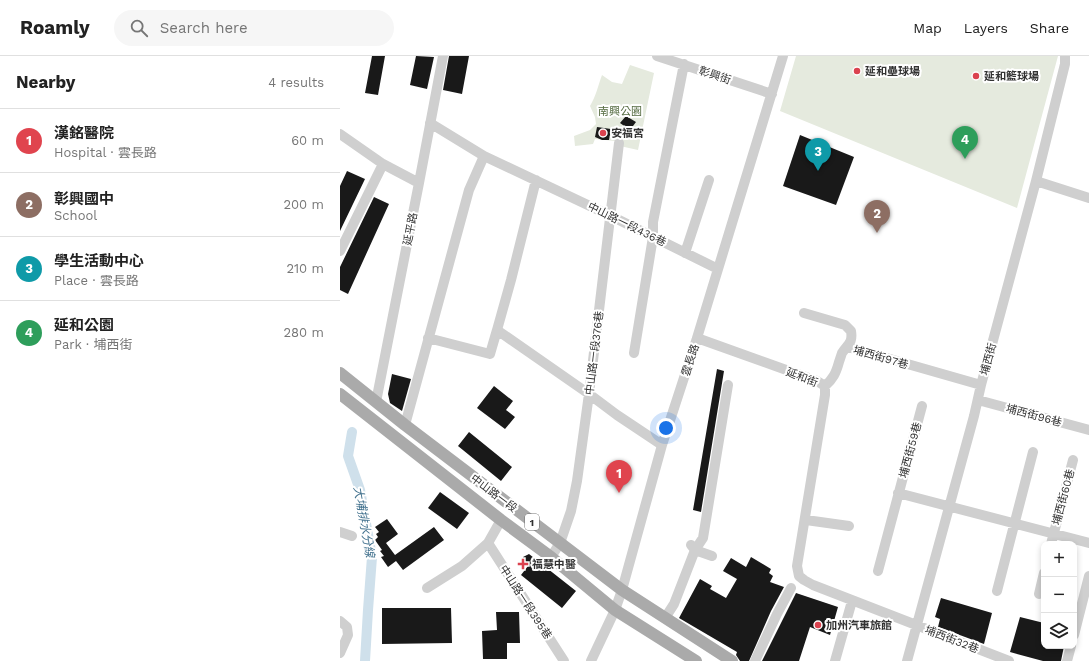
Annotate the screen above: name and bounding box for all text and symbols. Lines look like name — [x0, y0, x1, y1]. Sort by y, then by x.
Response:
search box — [114, 10, 394, 46]
text: Roamly — [20, 16, 90, 39]
icon: search — [128, 17, 150, 39]
text: Search here — [160, 19, 248, 37]
text: Map — [913, 20, 942, 36]
text: Layers — [964, 20, 1008, 36]
text: Share — [1030, 20, 1069, 36]
street label: 彰興街 — [697, 64, 733, 87]
place label: 延和壘球場 — [865, 65, 920, 78]
marker: 延和壘球場 — [852, 66, 862, 76]
place label: 延和籃球場 — [984, 70, 1039, 83]
marker: 延和籃球場 — [971, 71, 981, 81]
text: Nearby — [16, 72, 75, 92]
text: 4 results — [268, 75, 324, 90]
park label: 南興公園 — [598, 105, 642, 118]
text: 漢銘醫院 — [54, 124, 114, 142]
pin: 4 — [952, 126, 978, 159]
place label: 安福宮 — [611, 127, 644, 140]
marker: 安福宮 — [598, 128, 608, 138]
text: 1 — [26, 133, 32, 148]
text: 60 m — [291, 133, 324, 148]
pin: 3 — [805, 138, 831, 171]
text: Hospital · 雲長路 — [54, 145, 157, 160]
text: 彰興國中 — [54, 190, 114, 208]
text: 2 — [25, 197, 33, 212]
text: 200 m — [283, 197, 324, 212]
street label: 中山路一段436巷 — [585, 200, 668, 249]
pin: 2 — [864, 200, 890, 233]
text: School — [54, 208, 97, 223]
street label: 延平路 — [401, 212, 420, 247]
text: 學生活動中心 — [54, 252, 144, 270]
text: 3 — [25, 261, 33, 276]
text: 210 m — [286, 261, 324, 276]
text: Place · 雲長路 — [54, 273, 139, 288]
street label: 中山路一段376巷 — [583, 310, 606, 396]
text: 延和公園 — [54, 316, 114, 334]
text: 4 — [25, 325, 33, 340]
text: 280 m — [284, 325, 324, 340]
text: Park · 埔西街 — [54, 337, 132, 352]
street label: 雲長路 — [679, 342, 702, 378]
street label: 埔西街 — [978, 342, 999, 377]
street label: 埔西街97巷 — [852, 343, 910, 372]
street label: 延和街 — [784, 365, 820, 389]
street label: 埔西街96巷 — [1004, 402, 1063, 429]
your location — [656, 418, 676, 438]
street label: 埔西街59巷 — [897, 421, 924, 479]
pin: 1 — [606, 460, 632, 493]
street label: 埔西街60巷 — [1050, 468, 1077, 527]
street label: 中山路一段 — [468, 472, 520, 515]
water label: 大埔排水分線 — [351, 485, 377, 561]
road number: 1 — [525, 514, 539, 530]
map controls — [1041, 541, 1077, 649]
button: + — [1041, 541, 1077, 577]
marker: 福慧中醫 — [517, 558, 529, 570]
place label: 福慧中醫 — [532, 558, 576, 571]
street label: 中山路一段395巷 — [497, 563, 554, 642]
button: − — [1041, 577, 1077, 613]
button: layers — [1041, 613, 1077, 649]
place label: 加州汽車旅館 — [826, 619, 892, 632]
marker: 加州汽車旅館 — [813, 620, 823, 630]
street label: 埔西街32巷 — [923, 623, 981, 656]

